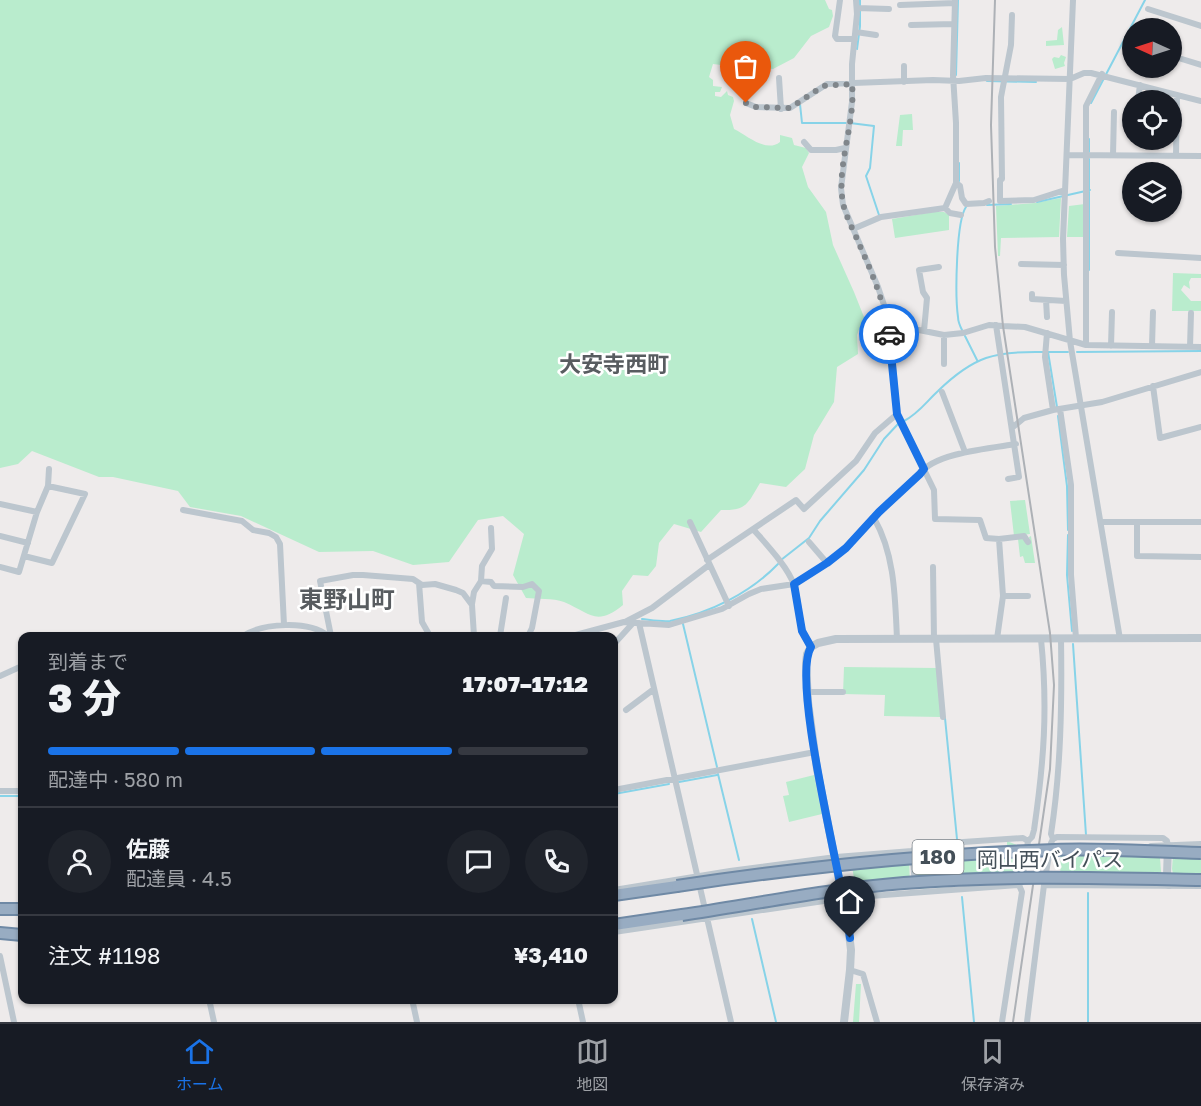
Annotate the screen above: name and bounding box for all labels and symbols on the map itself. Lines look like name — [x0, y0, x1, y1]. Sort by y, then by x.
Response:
north arrow — [1122, 18, 1182, 78]
pin — [720, 41, 771, 103]
courier — [859, 304, 919, 364]
district label: 大安寺西町 — [559, 350, 669, 377]
district label: 東野山町 — [299, 584, 395, 613]
road number: 180 — [912, 840, 964, 874]
street label: 岡山西バイパス — [977, 846, 1123, 872]
pin — [824, 876, 875, 938]

